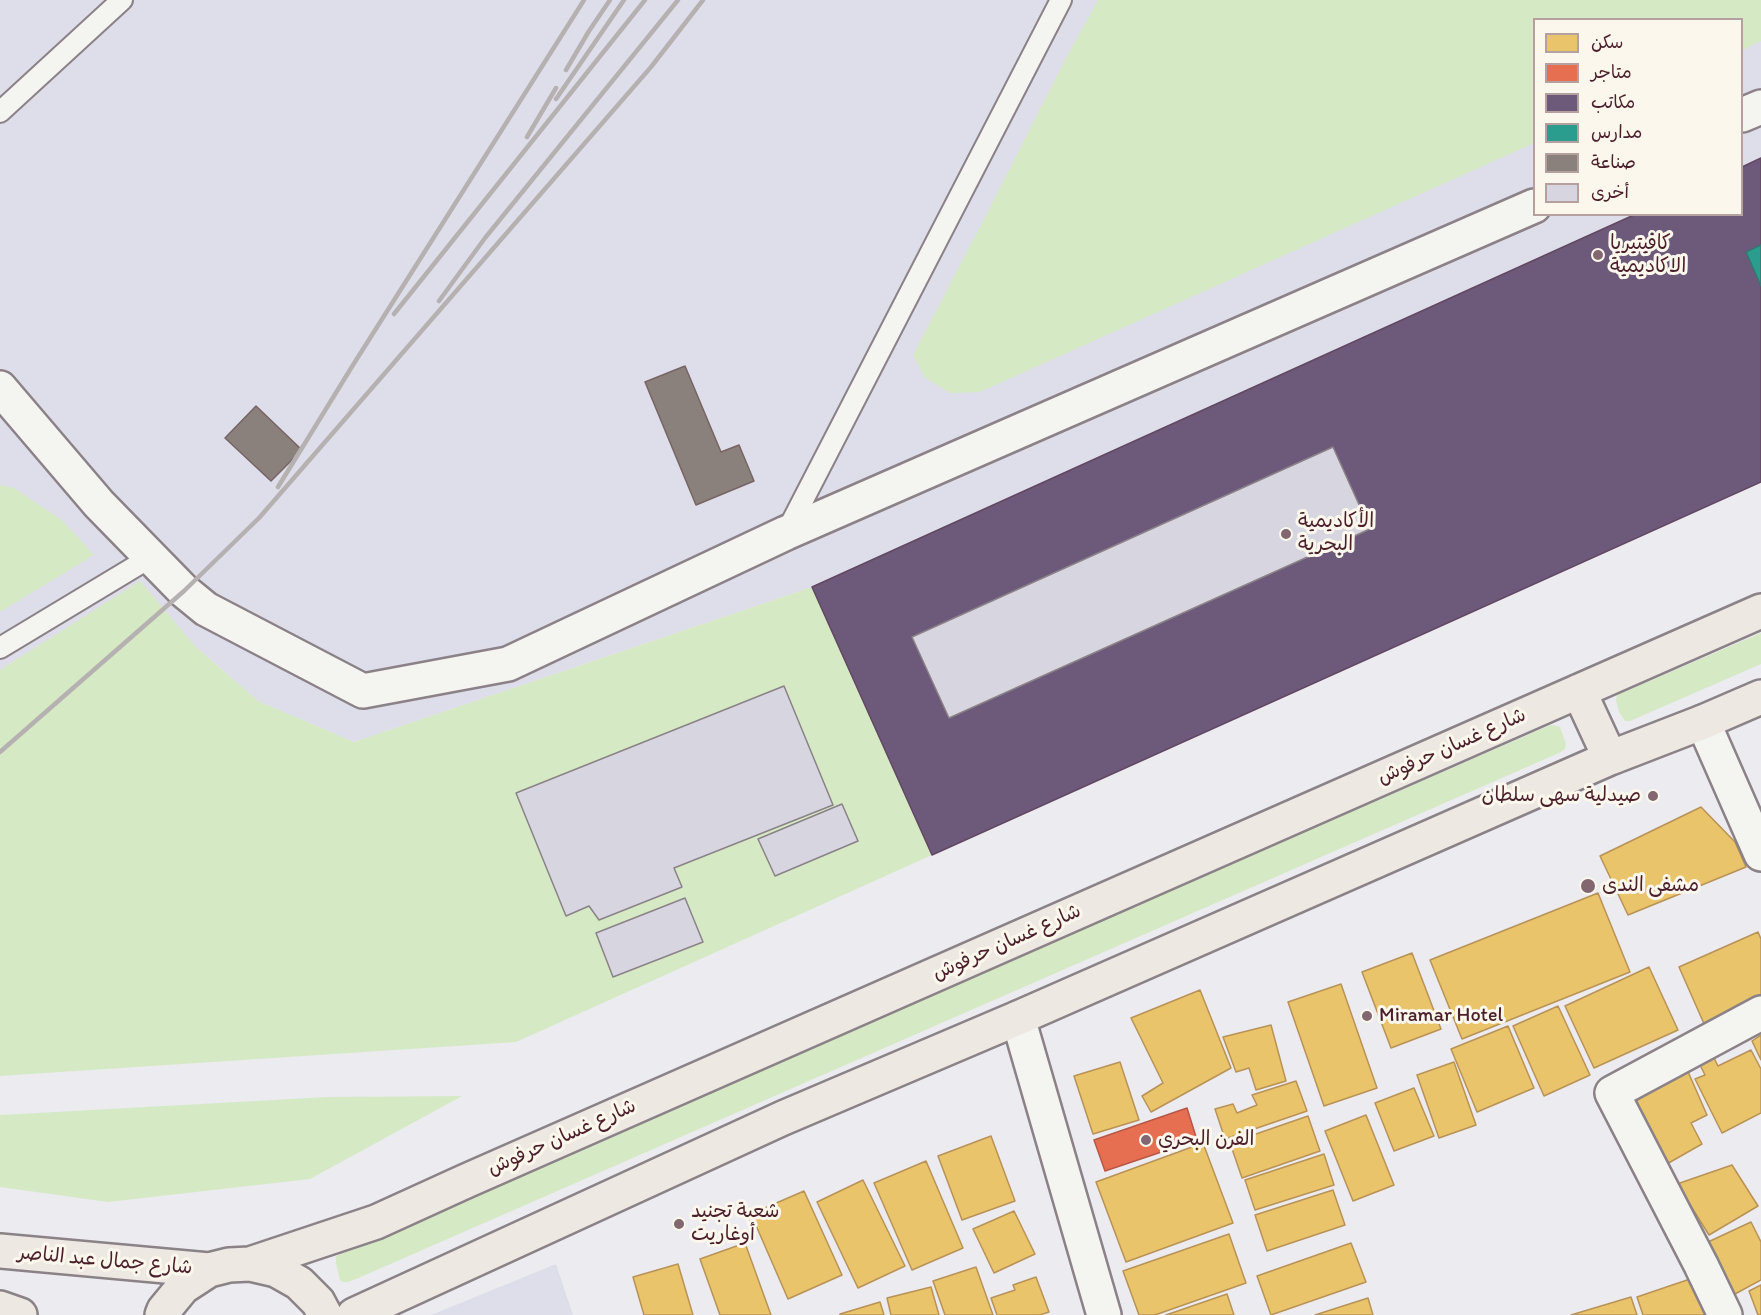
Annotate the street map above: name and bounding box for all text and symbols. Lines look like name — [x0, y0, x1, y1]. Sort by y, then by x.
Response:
legend — [1533, 18, 1743, 216]
text: سكن — [1591, 31, 1623, 53]
text: متاجر — [1591, 61, 1632, 83]
text: مكاتب — [1591, 91, 1635, 113]
text: مدارس — [1591, 121, 1642, 143]
text: صناعة — [1591, 151, 1636, 173]
text: أخرى — [1591, 181, 1629, 203]
place label: كافيتيريا الاكاديمية — [1610, 232, 1686, 279]
marker: كافيتيريا الاكاديمية — [1591, 248, 1605, 262]
place label: الأكاديمية البحرية — [1298, 510, 1374, 557]
marker: الأكاديمية البحرية — [1279, 527, 1293, 541]
street label: شارع غسان حرفوش — [1374, 703, 1530, 791]
place label: صيدلية سهى سلطان — [1482, 784, 1641, 808]
marker: صيدلية سهى سلطان — [1646, 789, 1660, 803]
place label: مشفى الندى — [1602, 874, 1699, 898]
marker: مشفى الندى — [1579, 877, 1597, 895]
street label: شارع غسان حرفوش — [929, 899, 1085, 987]
place label: Miramar Hotel — [1379, 1004, 1503, 1028]
marker: Miramar Hotel — [1360, 1009, 1374, 1023]
street label: شارع غسان حرفوش — [484, 1094, 640, 1182]
place label: الفرن البحري — [1158, 1128, 1254, 1152]
marker: الفرن البحري — [1139, 1133, 1153, 1147]
place label: شعبة تجنيد أوغاريت — [691, 1200, 779, 1247]
marker: شعبة تجنيد أوغاريت — [672, 1217, 686, 1231]
street label: شارع جمال عبد الناصر — [17, 1241, 193, 1281]

